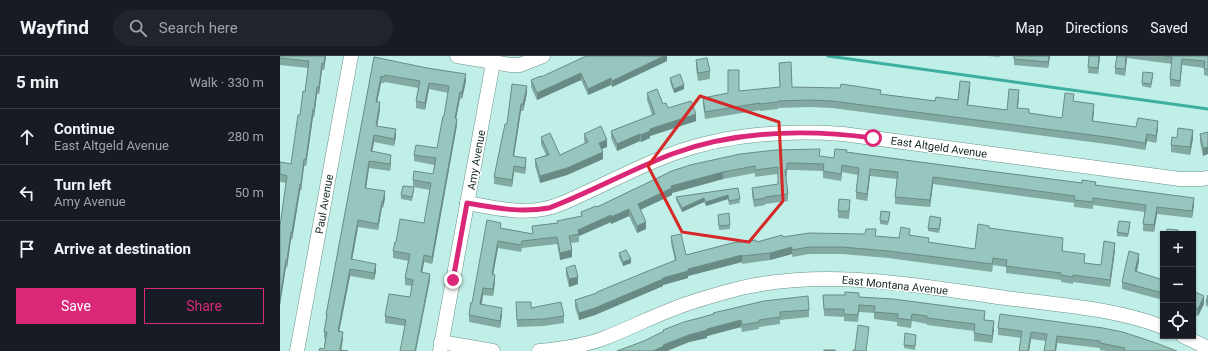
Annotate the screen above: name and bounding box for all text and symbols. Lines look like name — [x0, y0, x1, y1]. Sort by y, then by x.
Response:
search box — [113, 10, 393, 46]
text: Wayfind — [20, 16, 89, 39]
icon: search — [127, 17, 149, 39]
text: Search here — [159, 19, 238, 37]
text: Map — [1016, 20, 1043, 36]
text: Directions — [1065, 20, 1128, 36]
text: Saved — [1150, 20, 1188, 36]
text: 5 min — [16, 72, 59, 92]
text: Walk · 330 m — [189, 75, 264, 90]
text: Continue — [54, 120, 115, 138]
icon: ahead — [16, 126, 38, 148]
text: 280 m — [227, 129, 264, 144]
street label: Amy Avenue — [465, 129, 488, 191]
route start — [864, 129, 882, 147]
street label: East Altgeld Avenue — [890, 134, 988, 161]
text: East Altgeld Avenue — [54, 138, 169, 153]
street label: Paul Avenue — [313, 173, 336, 235]
text: Turn left — [54, 176, 111, 194]
icon: left — [16, 182, 38, 204]
text: 50 m — [235, 185, 264, 200]
text: Amy Avenue — [54, 194, 126, 209]
map controls — [1160, 231, 1196, 339]
button: + — [1160, 231, 1196, 267]
icon: arrive — [16, 238, 38, 260]
text: Arrive at destination — [54, 240, 191, 258]
button: − — [1160, 267, 1196, 303]
route end — [444, 271, 462, 289]
street label: East Montana Avenue — [841, 273, 949, 298]
button: Save — [16, 288, 136, 324]
button: Share — [144, 288, 264, 324]
button: locate — [1160, 303, 1196, 339]

